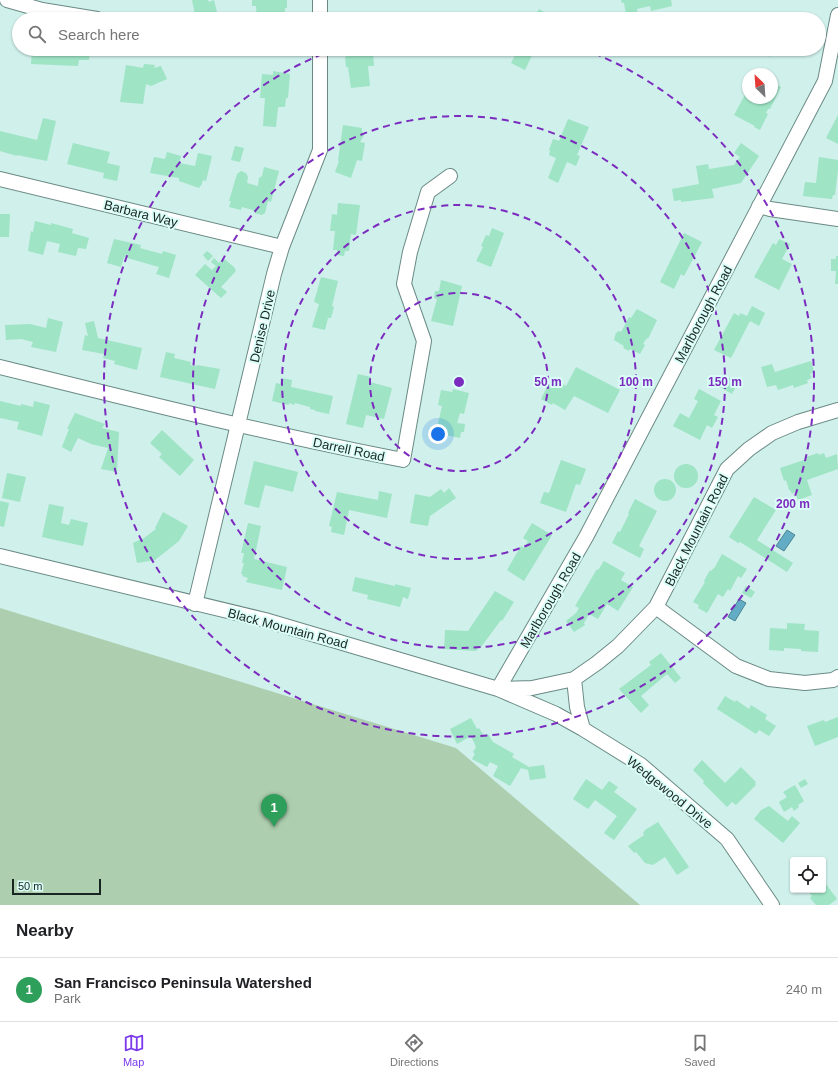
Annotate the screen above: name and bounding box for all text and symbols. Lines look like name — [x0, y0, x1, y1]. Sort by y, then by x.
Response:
search box — [12, 12, 826, 56]
icon: search — [26, 23, 48, 45]
text: Search here — [58, 26, 140, 43]
north arrow — [742, 68, 778, 104]
street label: Barbara Way — [102, 197, 180, 230]
street label: Marlborough Road — [672, 263, 735, 365]
street label: Denise Drive — [247, 288, 278, 364]
centre of rings — [452, 375, 466, 389]
text: 50 m — [534, 375, 562, 389]
text: 100 m — [619, 375, 653, 389]
text: 150 m — [708, 375, 742, 389]
your location — [428, 424, 448, 444]
street label: Darrell Road — [312, 435, 386, 464]
street label: Black Mountain Road — [662, 472, 731, 589]
text: 200 m — [776, 497, 810, 511]
street label: Marlborough Road — [517, 550, 584, 651]
street label: Black Mountain Road — [226, 605, 349, 652]
street label: Wedgewood Drive — [624, 753, 716, 832]
pin: 1 — [261, 794, 287, 827]
map controls — [790, 857, 826, 893]
button: locate — [790, 857, 826, 893]
scale bar — [12, 877, 101, 896]
text: 50 m — [18, 880, 42, 892]
text: Nearby — [16, 921, 74, 940]
text: San Francisco Peninsula Watershed — [54, 974, 312, 991]
text: 1 — [25, 982, 33, 997]
text: 240 m — [786, 982, 822, 997]
text: Park — [54, 991, 81, 1006]
tab: Map — [123, 1032, 145, 1068]
tab: Directions — [390, 1032, 439, 1068]
tab: Saved — [684, 1032, 715, 1068]

